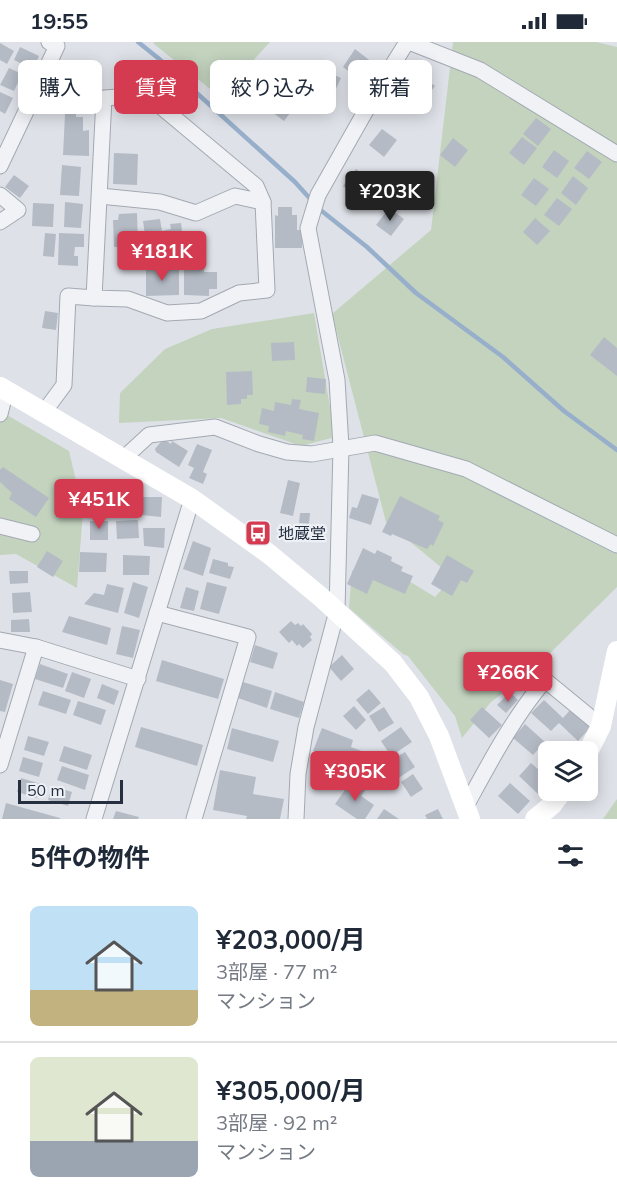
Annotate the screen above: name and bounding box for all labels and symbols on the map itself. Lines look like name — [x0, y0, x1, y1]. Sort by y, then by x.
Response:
pin: ¥203K — [348, 171, 432, 222]
pin: ¥181K — [120, 231, 204, 282]
pin: ¥451K — [57, 479, 141, 530]
bus stop icon: 地蔵堂 — [243, 518, 273, 548]
place label: 地蔵堂 — [278, 523, 326, 543]
pin: ¥266K — [466, 652, 550, 703]
pin: ¥305K — [313, 751, 397, 802]
scale bar — [18, 777, 123, 804]

